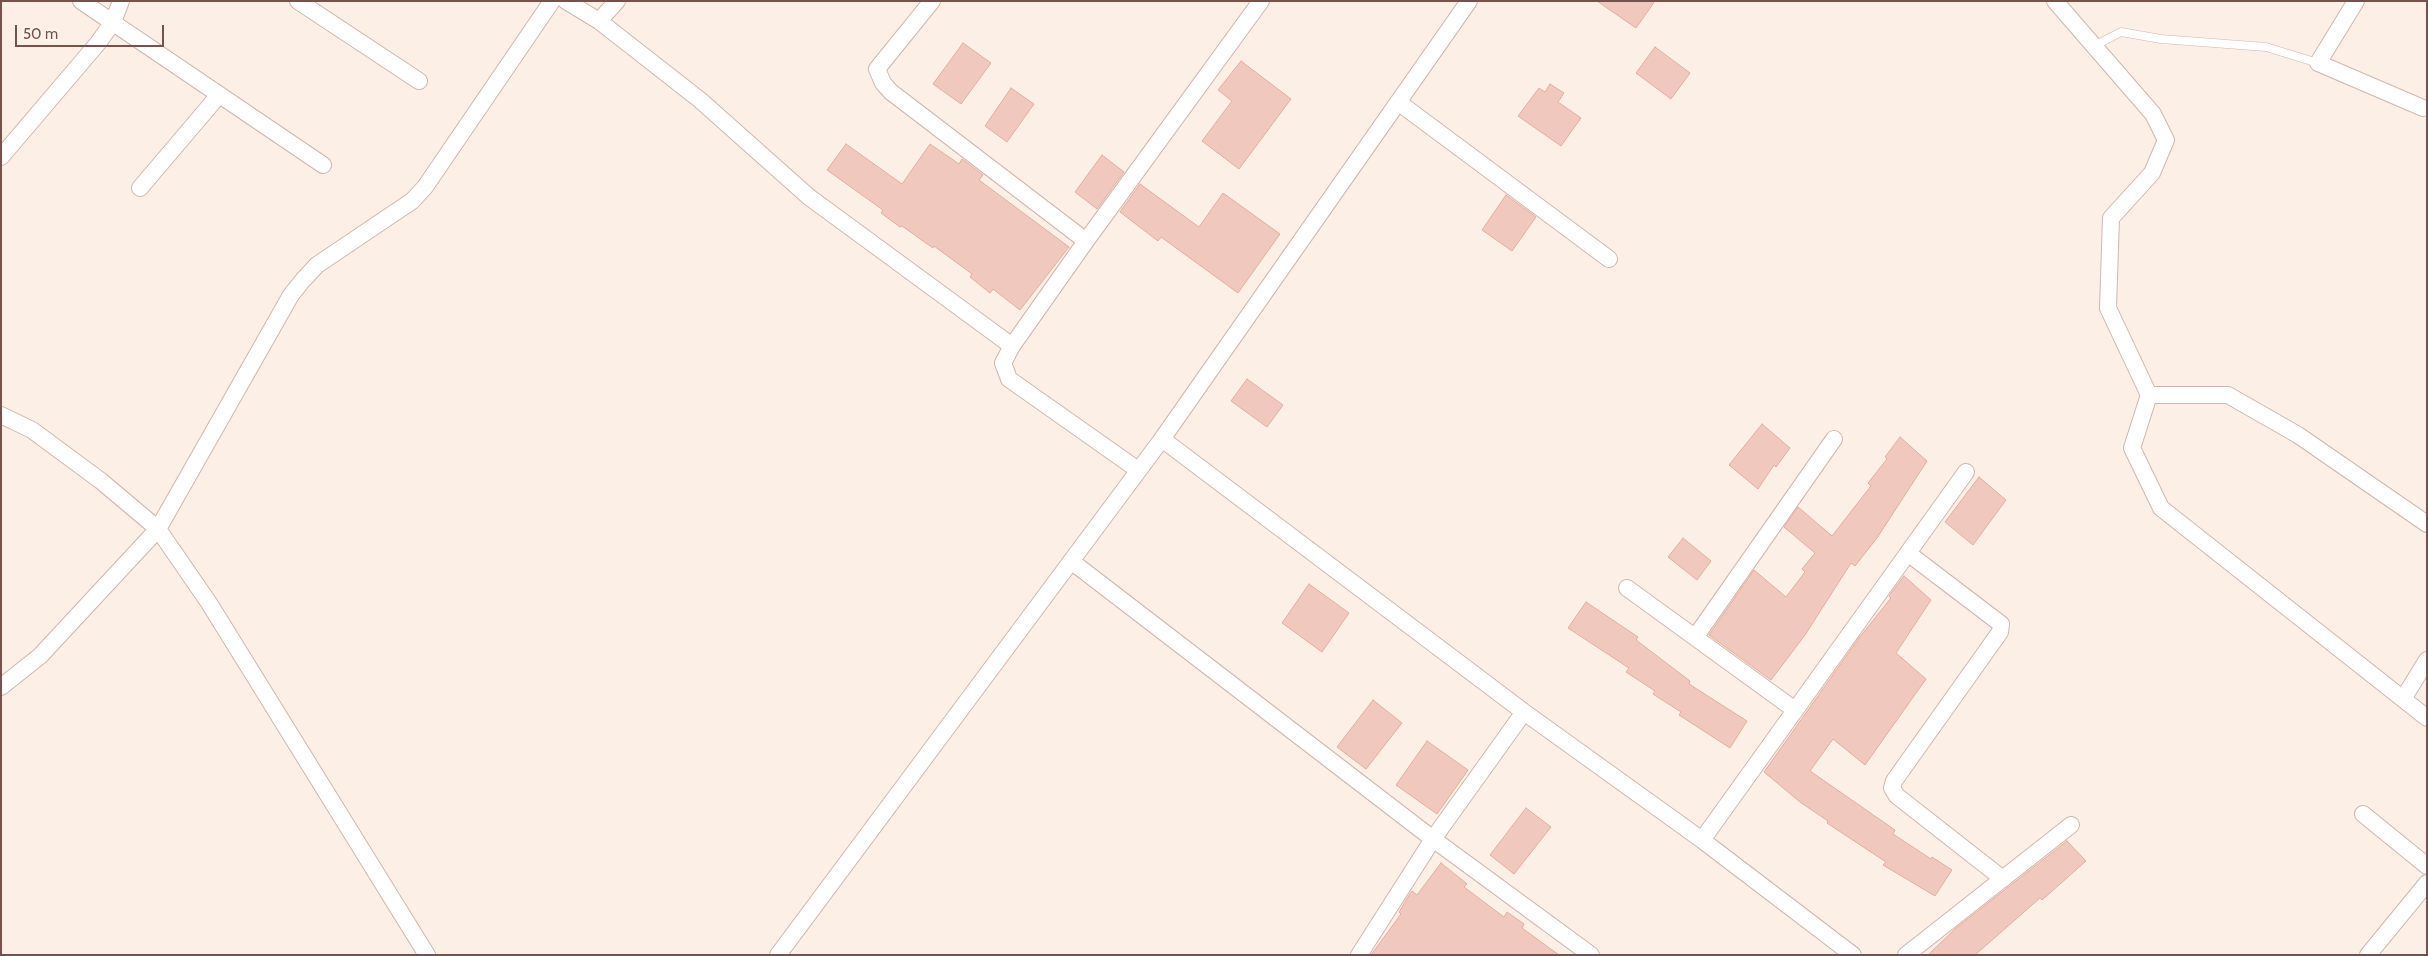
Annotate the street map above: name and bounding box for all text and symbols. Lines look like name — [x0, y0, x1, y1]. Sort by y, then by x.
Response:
scale bar — [18, 15, 166, 47]
text: 50 m — [23, 25, 58, 43]

